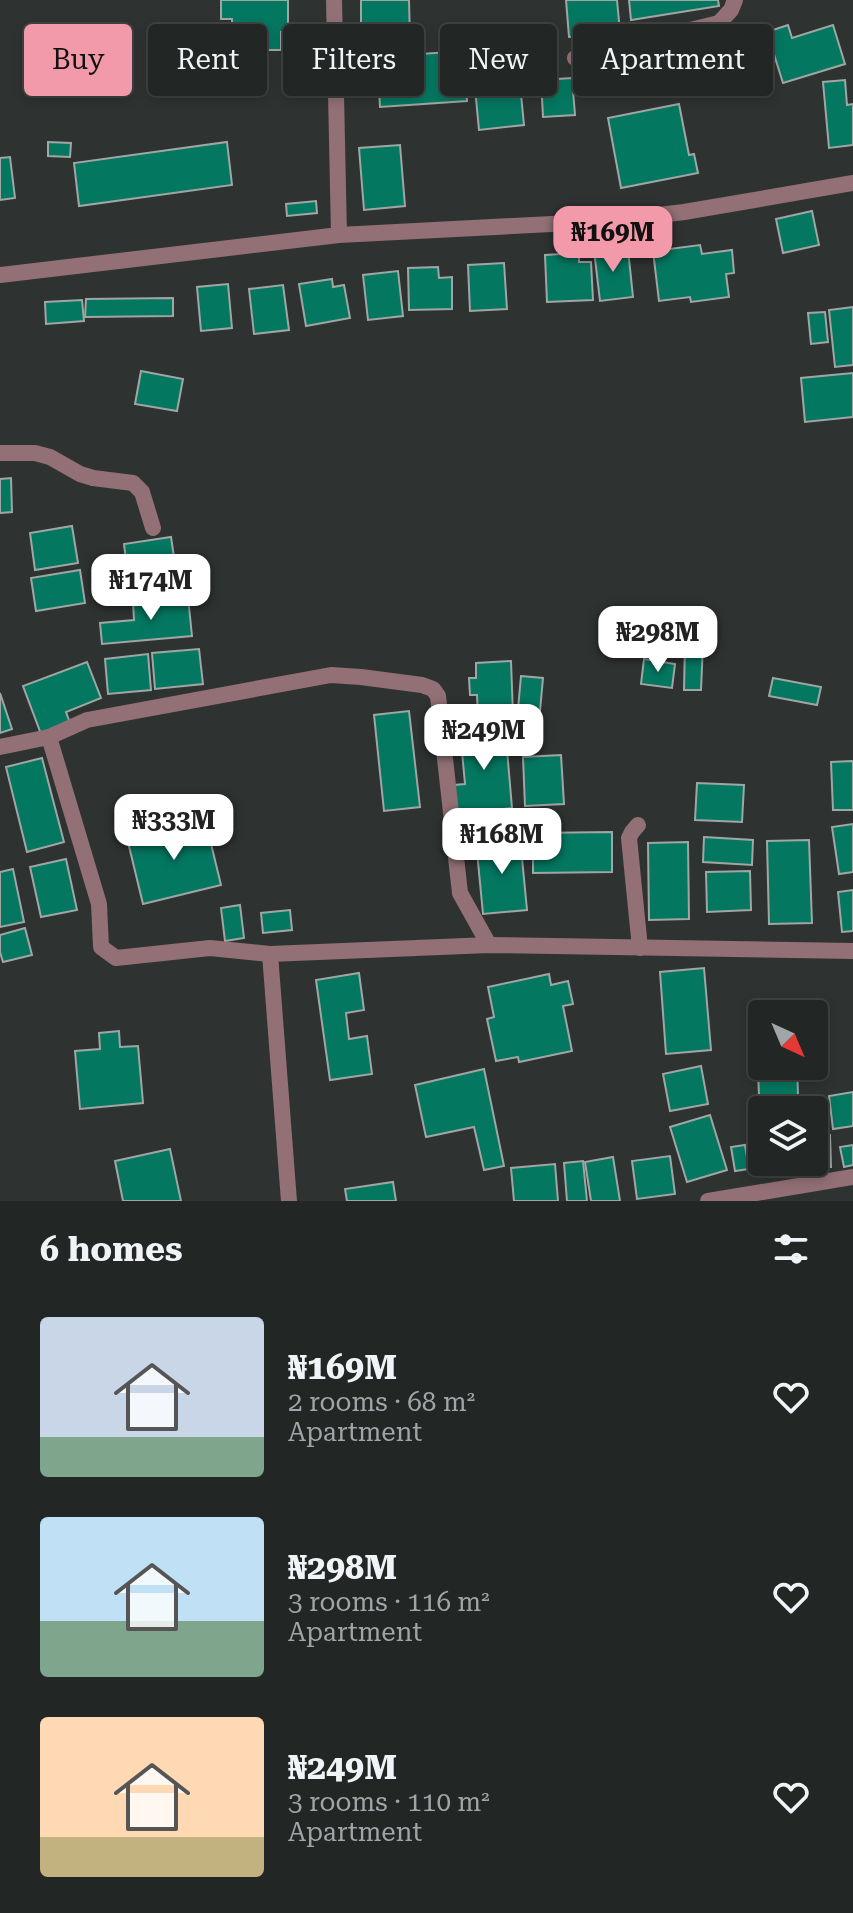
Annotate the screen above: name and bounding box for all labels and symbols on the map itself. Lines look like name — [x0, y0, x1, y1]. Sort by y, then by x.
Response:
pin: ₦169M — [557, 206, 669, 274]
pin: ₦174M — [95, 554, 207, 622]
pin: ₦298M — [602, 606, 714, 674]
pin: ₦249M — [428, 704, 540, 772]
pin: ₦333M — [118, 794, 230, 862]
pin: ₦168M — [446, 808, 558, 876]
north arrow — [748, 1000, 828, 1080]

